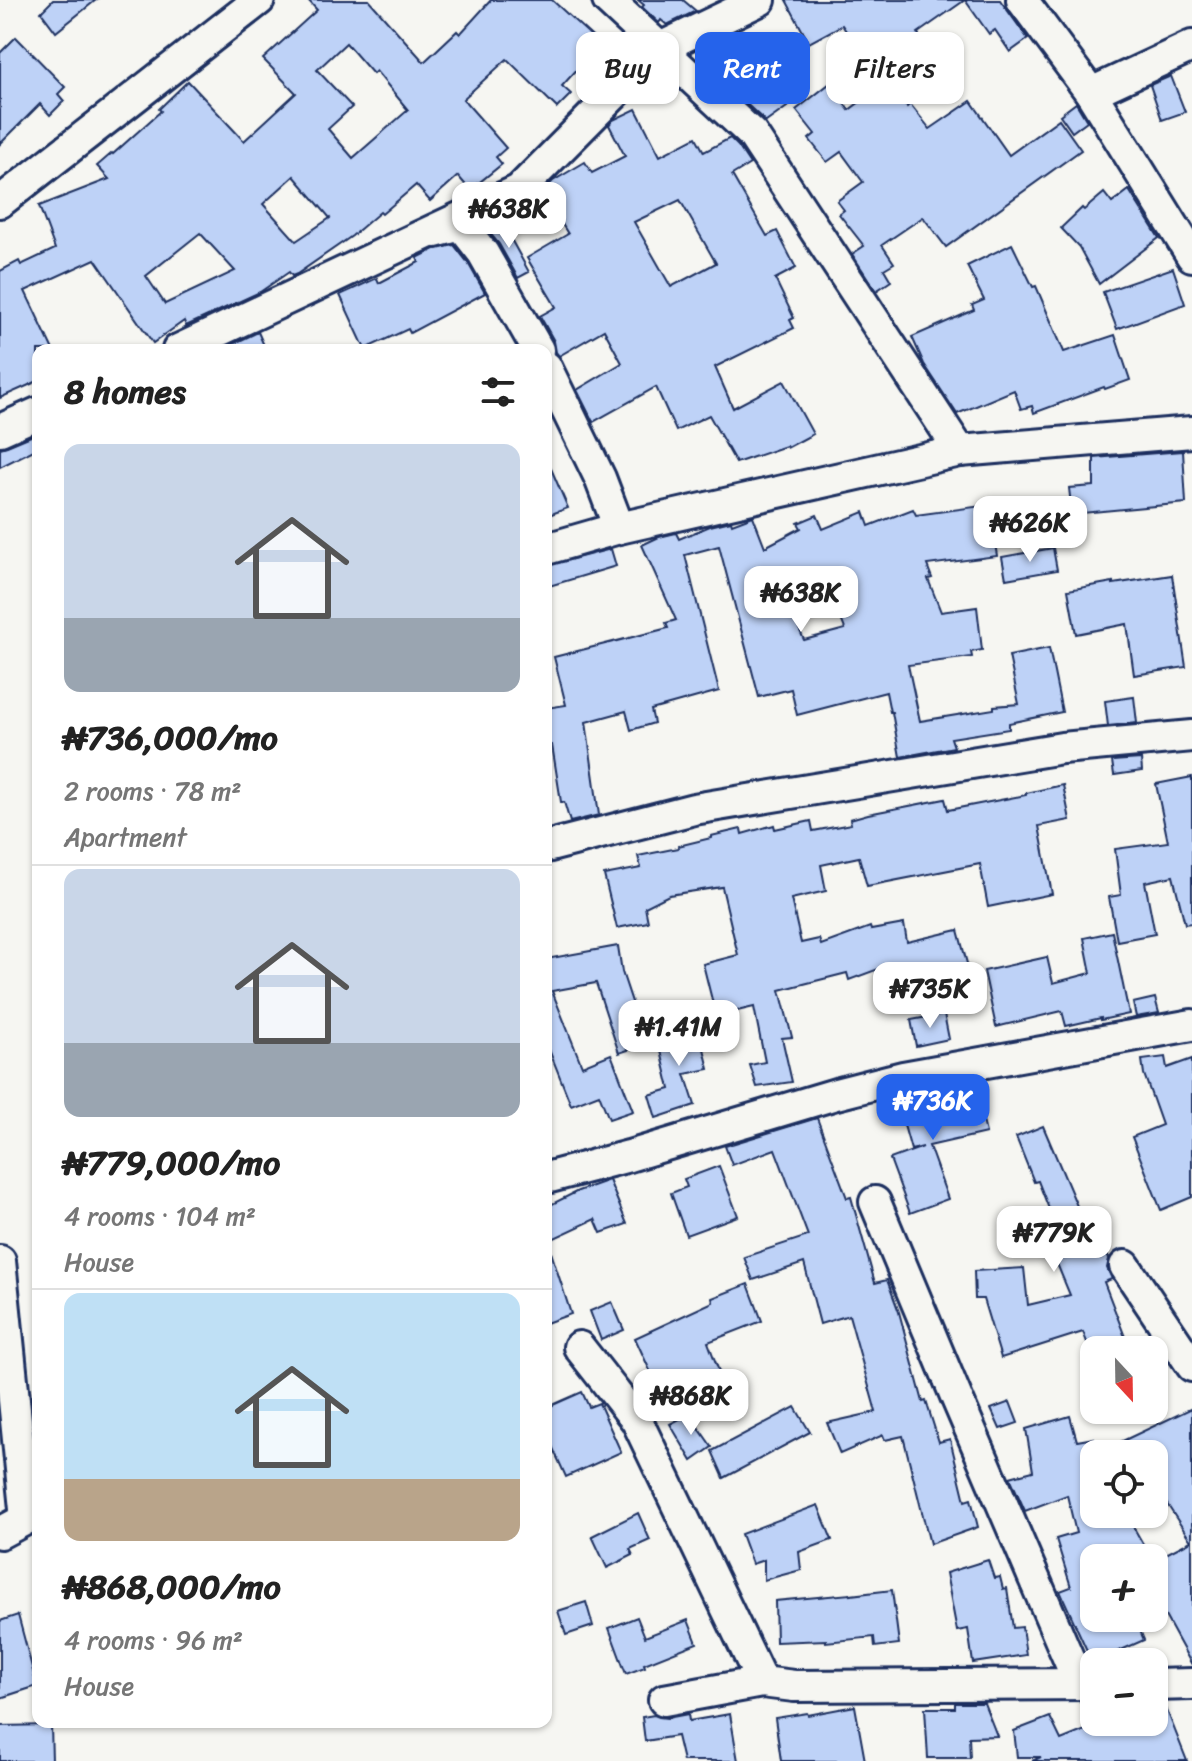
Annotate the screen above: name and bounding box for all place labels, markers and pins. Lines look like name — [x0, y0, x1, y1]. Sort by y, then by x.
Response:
pin: ₦638K — [453, 182, 565, 250]
pin: ₦626K — [974, 496, 1086, 564]
pin: ₦638K — [745, 566, 857, 634]
pin: ₦735K — [874, 962, 986, 1030]
pin: ₦1.41M — [614, 1000, 744, 1068]
pin: ₦736K — [877, 1074, 989, 1142]
pin: ₦779K — [998, 1206, 1110, 1274]
pin: ₦868K — [635, 1369, 747, 1437]

